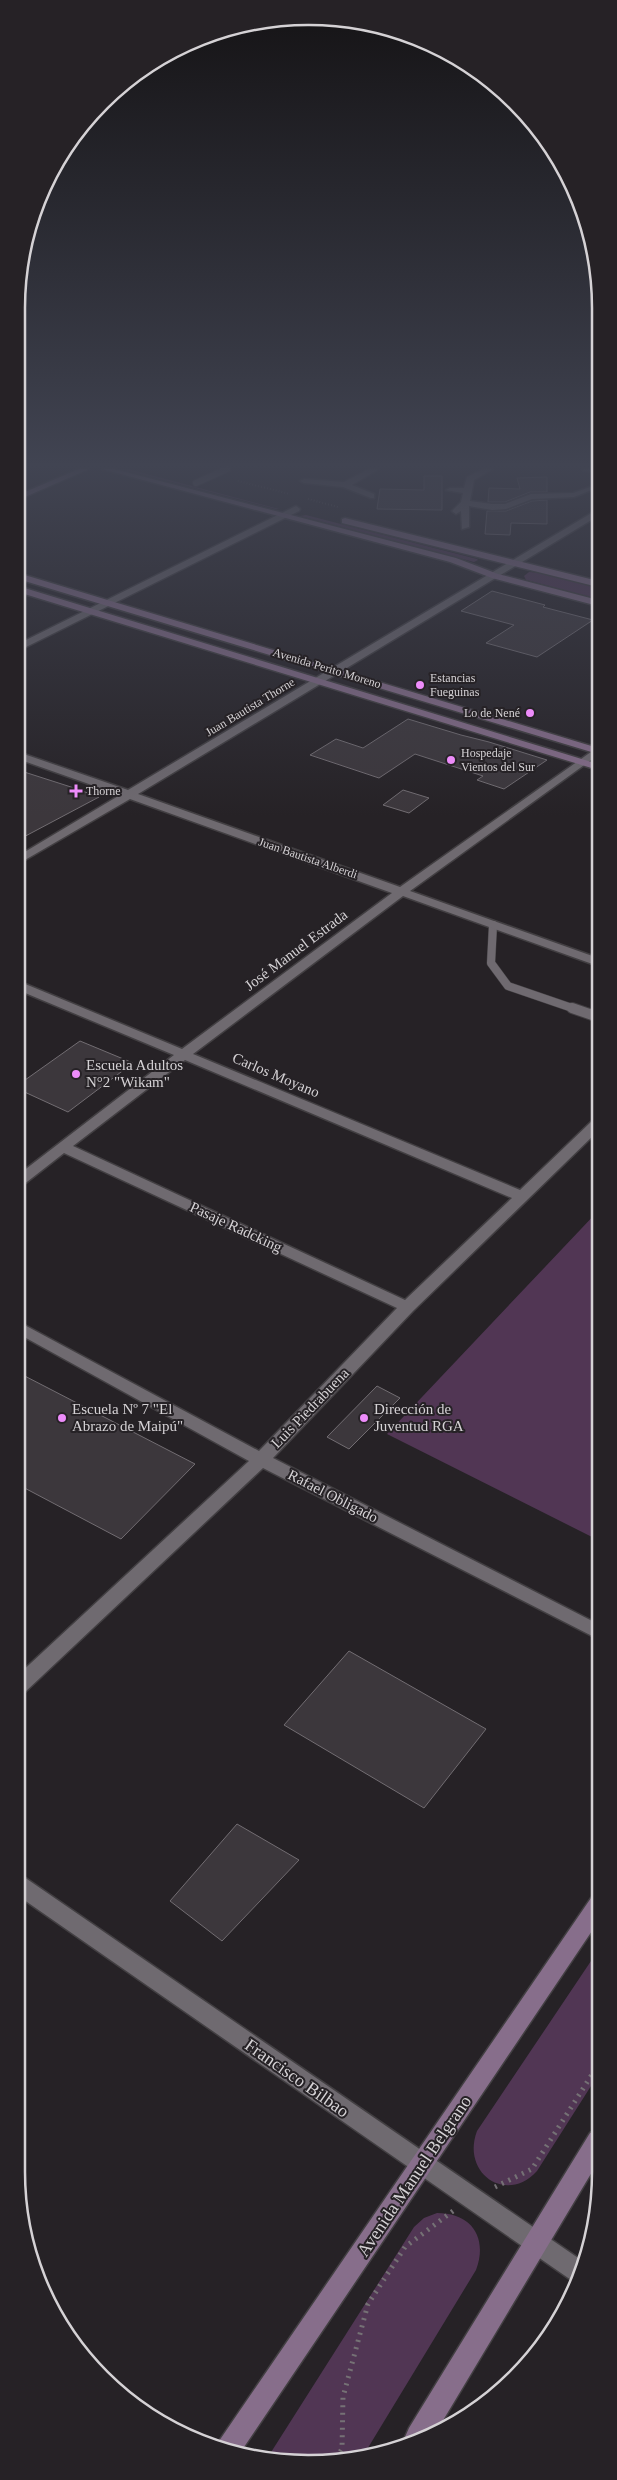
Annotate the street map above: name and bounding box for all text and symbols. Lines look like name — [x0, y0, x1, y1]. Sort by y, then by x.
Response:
street label: Avenida Perito Moreno — [271, 645, 383, 691]
place label: Estancias Fueguinas — [430, 671, 480, 699]
street label: Juan Bautista Thorne — [203, 675, 297, 739]
marker: Estancias Fueguinas — [414, 679, 426, 691]
place label: Lo de Nené — [464, 706, 520, 720]
marker: Lo de Nené — [524, 707, 536, 719]
place label: Hospedaje Vientos del Sur — [461, 746, 535, 774]
marker: Hospedaje Vientos del Sur — [445, 754, 457, 766]
place label: Thorne — [86, 784, 121, 798]
marker: Thorne — [70, 785, 82, 797]
street label: Juan Bautista Alberdi — [257, 835, 360, 882]
street label: José Manuel Estrada — [242, 906, 351, 994]
street label: Carlos Moyano — [230, 1049, 322, 1101]
place label: Escuela Adultos N°2 "Wikam" — [86, 1057, 183, 1090]
marker: Escuela Adultos N°2 "Wikam" — [70, 1068, 82, 1080]
street label: Pasaje Radcking — [188, 1199, 285, 1255]
street label: Luis Piedrabuena — [268, 1365, 352, 1451]
place label: Escuela Nº 7 "El Abrazo de Maipú" — [72, 1401, 183, 1434]
place label: Dirección de Juventud RGA — [374, 1401, 464, 1434]
marker: Escuela Nº 7 "El Abrazo de Maipú" — [56, 1412, 68, 1424]
marker: Dirección de Juventud RGA — [358, 1412, 370, 1424]
street label: Rafael Obligado — [285, 1466, 381, 1526]
street label: Francisco Bilbao — [241, 2035, 353, 2121]
street label: Avenida Manuel Belgrano — [353, 2092, 475, 2260]

